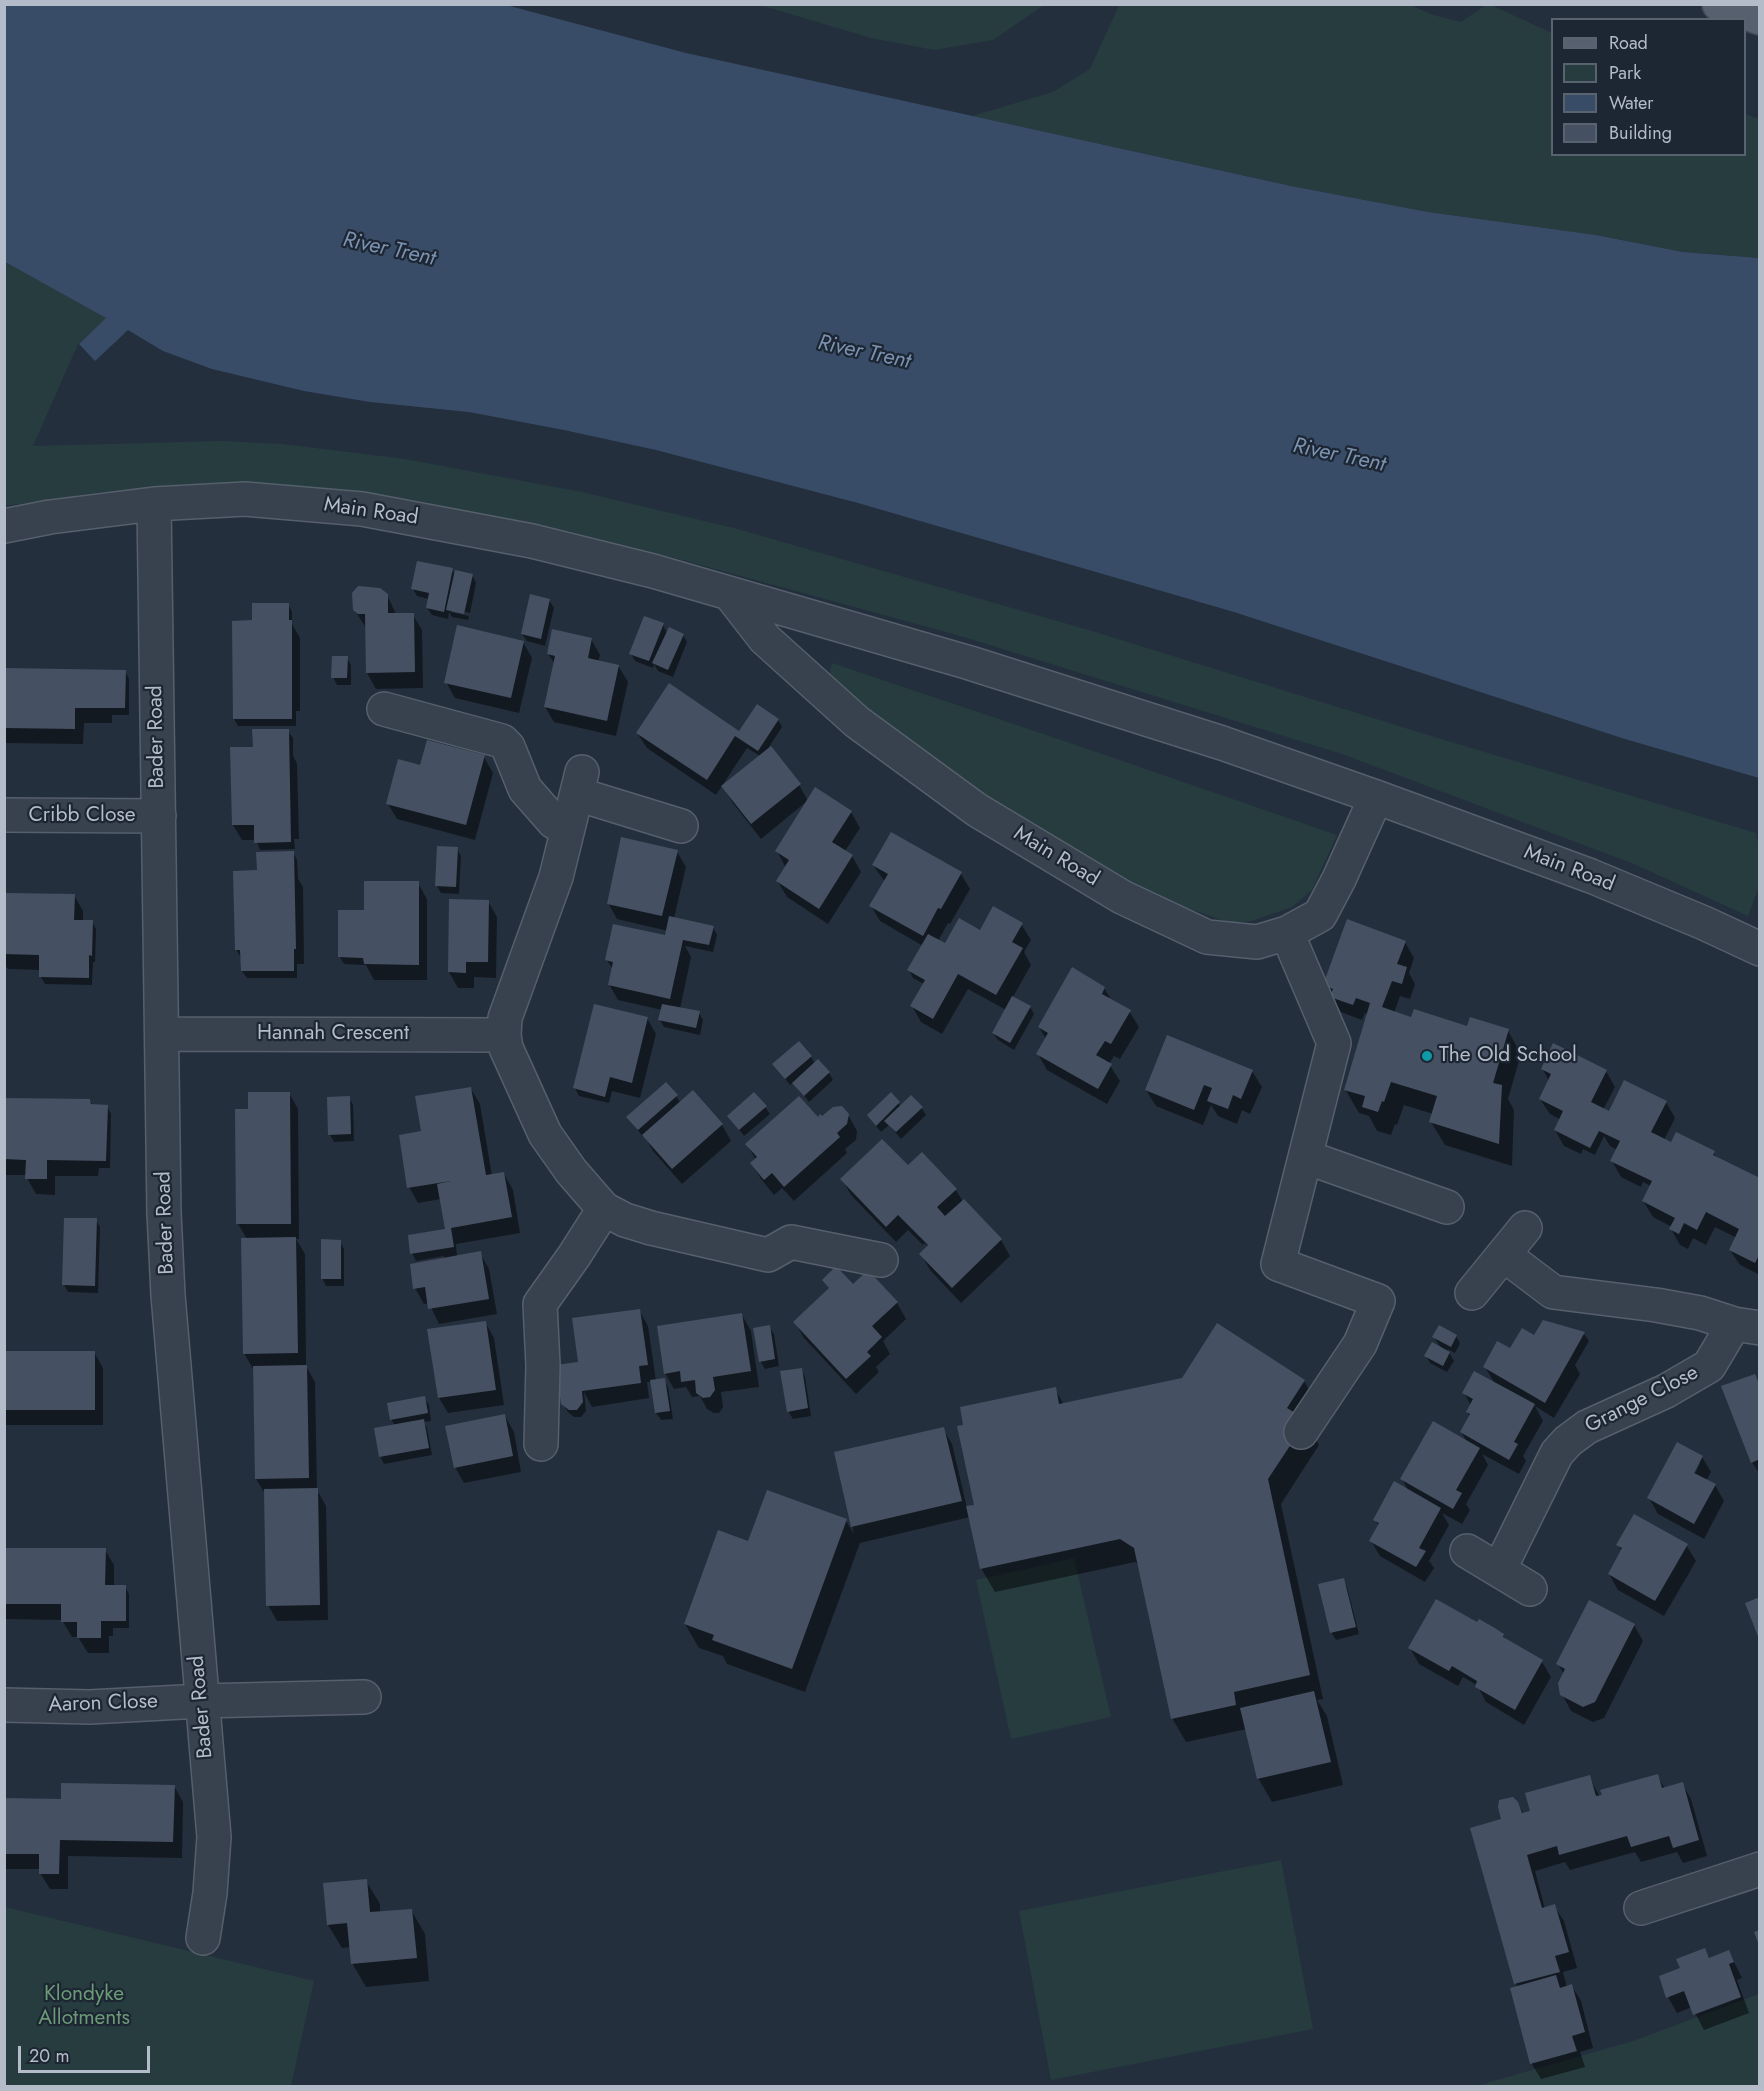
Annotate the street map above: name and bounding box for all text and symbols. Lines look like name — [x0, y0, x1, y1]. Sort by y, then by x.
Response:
legend — [1551, 18, 1746, 156]
text: Road — [1609, 30, 1648, 56]
text: Park — [1609, 60, 1641, 86]
text: Water — [1609, 90, 1653, 116]
text: Building — [1609, 120, 1672, 146]
water label: River Trent — [340, 227, 438, 273]
water label: River Trent — [815, 330, 913, 376]
water label: River Trent — [1290, 433, 1388, 479]
street label: Main Road — [322, 493, 420, 531]
street label: Bader Road — [143, 685, 171, 789]
street label: Cribb Close — [28, 803, 136, 829]
street label: Main Road — [1009, 822, 1103, 892]
street label: Main Road — [1520, 840, 1618, 898]
street label: Hannah Crescent — [257, 1021, 409, 1047]
place label: The Old School — [1439, 1043, 1577, 1069]
marker: The Old School — [1420, 1049, 1434, 1063]
street label: Bader Road — [152, 1171, 180, 1275]
street label: Grange Close — [1581, 1361, 1703, 1439]
street label: Bader Road — [185, 1654, 219, 1760]
street label: Aaron Close — [48, 1689, 158, 1719]
park label: Klondyke Allotments — [38, 1982, 130, 2032]
scale bar — [21, 2034, 153, 2072]
text: 20 m — [29, 2043, 69, 2069]

